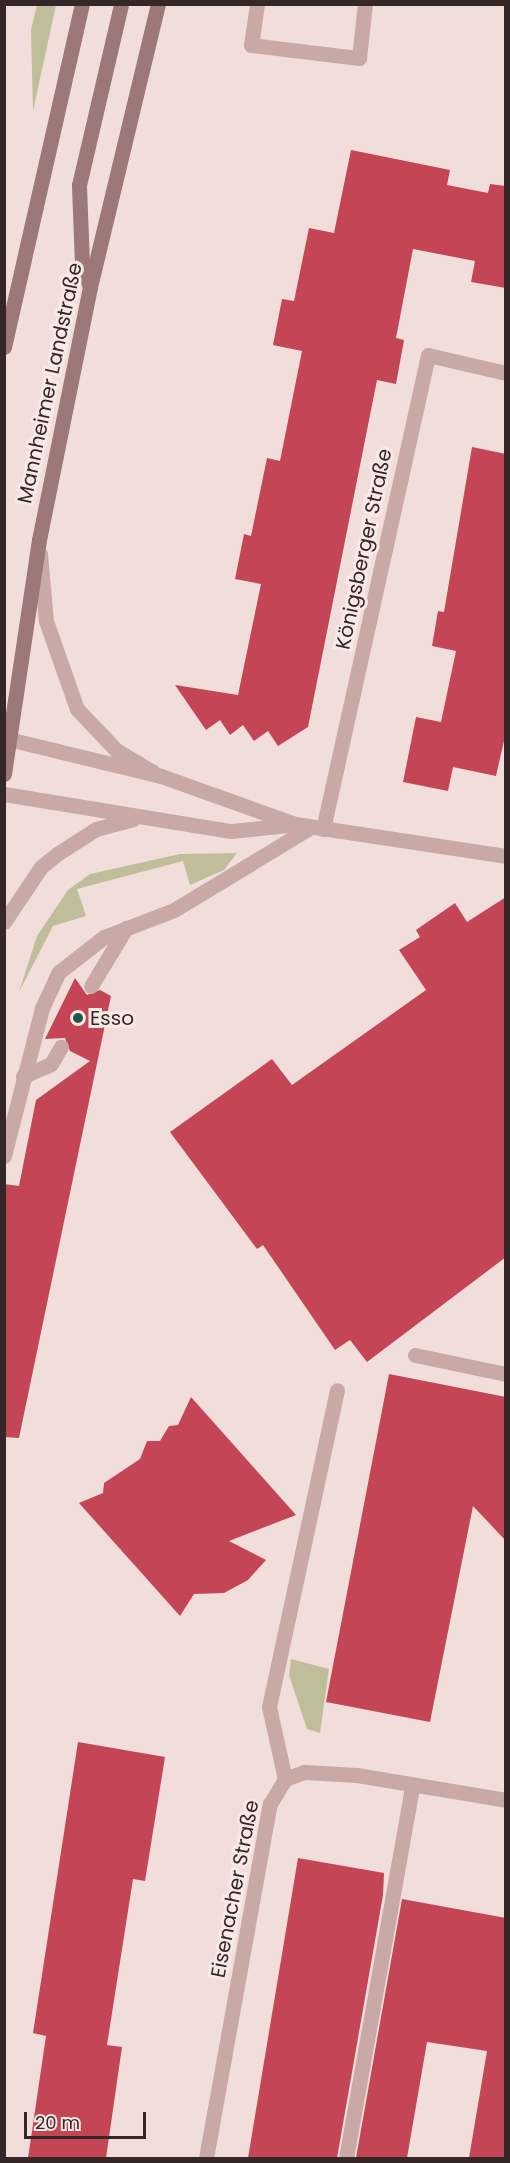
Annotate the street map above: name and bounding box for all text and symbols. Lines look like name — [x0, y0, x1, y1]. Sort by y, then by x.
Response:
street label: Mannheimer Landstraße — [13, 260, 87, 506]
street label: Königsberger Straße — [331, 446, 397, 652]
place label: Esso — [90, 1006, 134, 1030]
marker: Esso — [71, 1011, 85, 1025]
street label: Eisenacher Straße — [206, 1798, 264, 1980]
scale bar — [27, 2100, 148, 2138]
text: 20 m — [35, 2110, 80, 2135]

